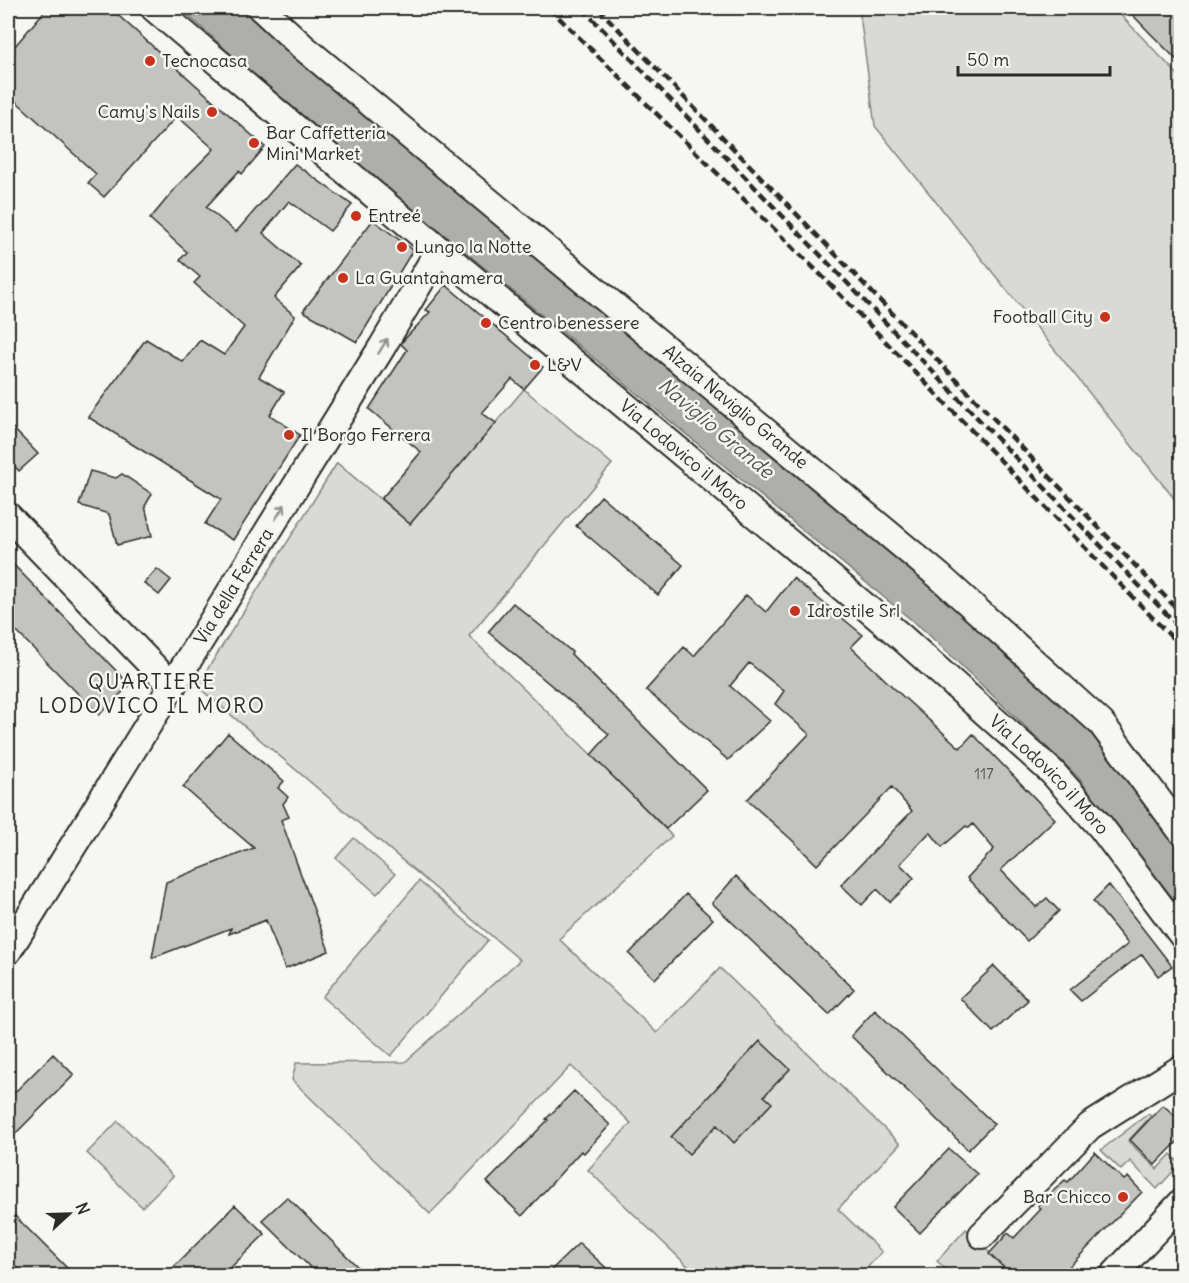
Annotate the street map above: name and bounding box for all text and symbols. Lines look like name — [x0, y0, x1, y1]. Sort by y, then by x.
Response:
scale bar — [958, 39, 1110, 77]
text: 50 m — [967, 48, 1009, 71]
place label: Tecnocasa — [162, 49, 247, 72]
marker: Tecnocasa — [143, 54, 157, 68]
place label: Camy's Nails — [97, 100, 200, 123]
marker: Camy's Nails — [205, 105, 219, 119]
place label: Bar Caffetteria Mini Market — [266, 121, 386, 165]
marker: Bar Caffetteria Mini Market — [247, 136, 261, 150]
place label: Entreé — [368, 204, 421, 227]
marker: Entreé — [349, 209, 363, 223]
place label: Lungo la Notte — [414, 235, 531, 258]
marker: Lungo la Notte — [395, 240, 409, 254]
place label: La Guantanamera — [355, 266, 503, 289]
marker: La Guantanamera — [336, 271, 350, 285]
place label: Football City — [993, 305, 1093, 328]
marker: Football City — [1098, 310, 1112, 324]
place label: Centro benessere — [498, 311, 639, 334]
marker: Centro benessere — [479, 316, 493, 330]
one-way arrow — [377, 338, 389, 355]
street label: Alzaia Naviglio Grande — [658, 339, 812, 473]
place label: L&V — [547, 353, 582, 376]
marker: L&V — [528, 358, 542, 372]
water label: Naviglio Grande — [653, 373, 779, 483]
street label: Via Lodovico il Moro — [615, 394, 753, 515]
place label: Il Borgo Ferrera — [301, 423, 431, 446]
marker: Il Borgo Ferrera — [282, 428, 296, 442]
one-way arrow — [274, 503, 287, 520]
street label: Via della Ferrera — [189, 523, 278, 649]
place label: Idrostile Srl — [807, 599, 900, 622]
marker: Idrostile Srl — [788, 604, 802, 618]
district label: QUARTIERE LODOVICO IL MORO — [39, 668, 265, 719]
street label: Via Lodovico il Moro — [985, 709, 1115, 839]
house number: 117 — [974, 764, 994, 783]
north arrow — [39, 1184, 99, 1244]
place label: Bar Chicco — [1023, 1185, 1111, 1208]
marker: Bar Chicco — [1116, 1190, 1130, 1204]
text: N — [72, 1200, 94, 1217]

